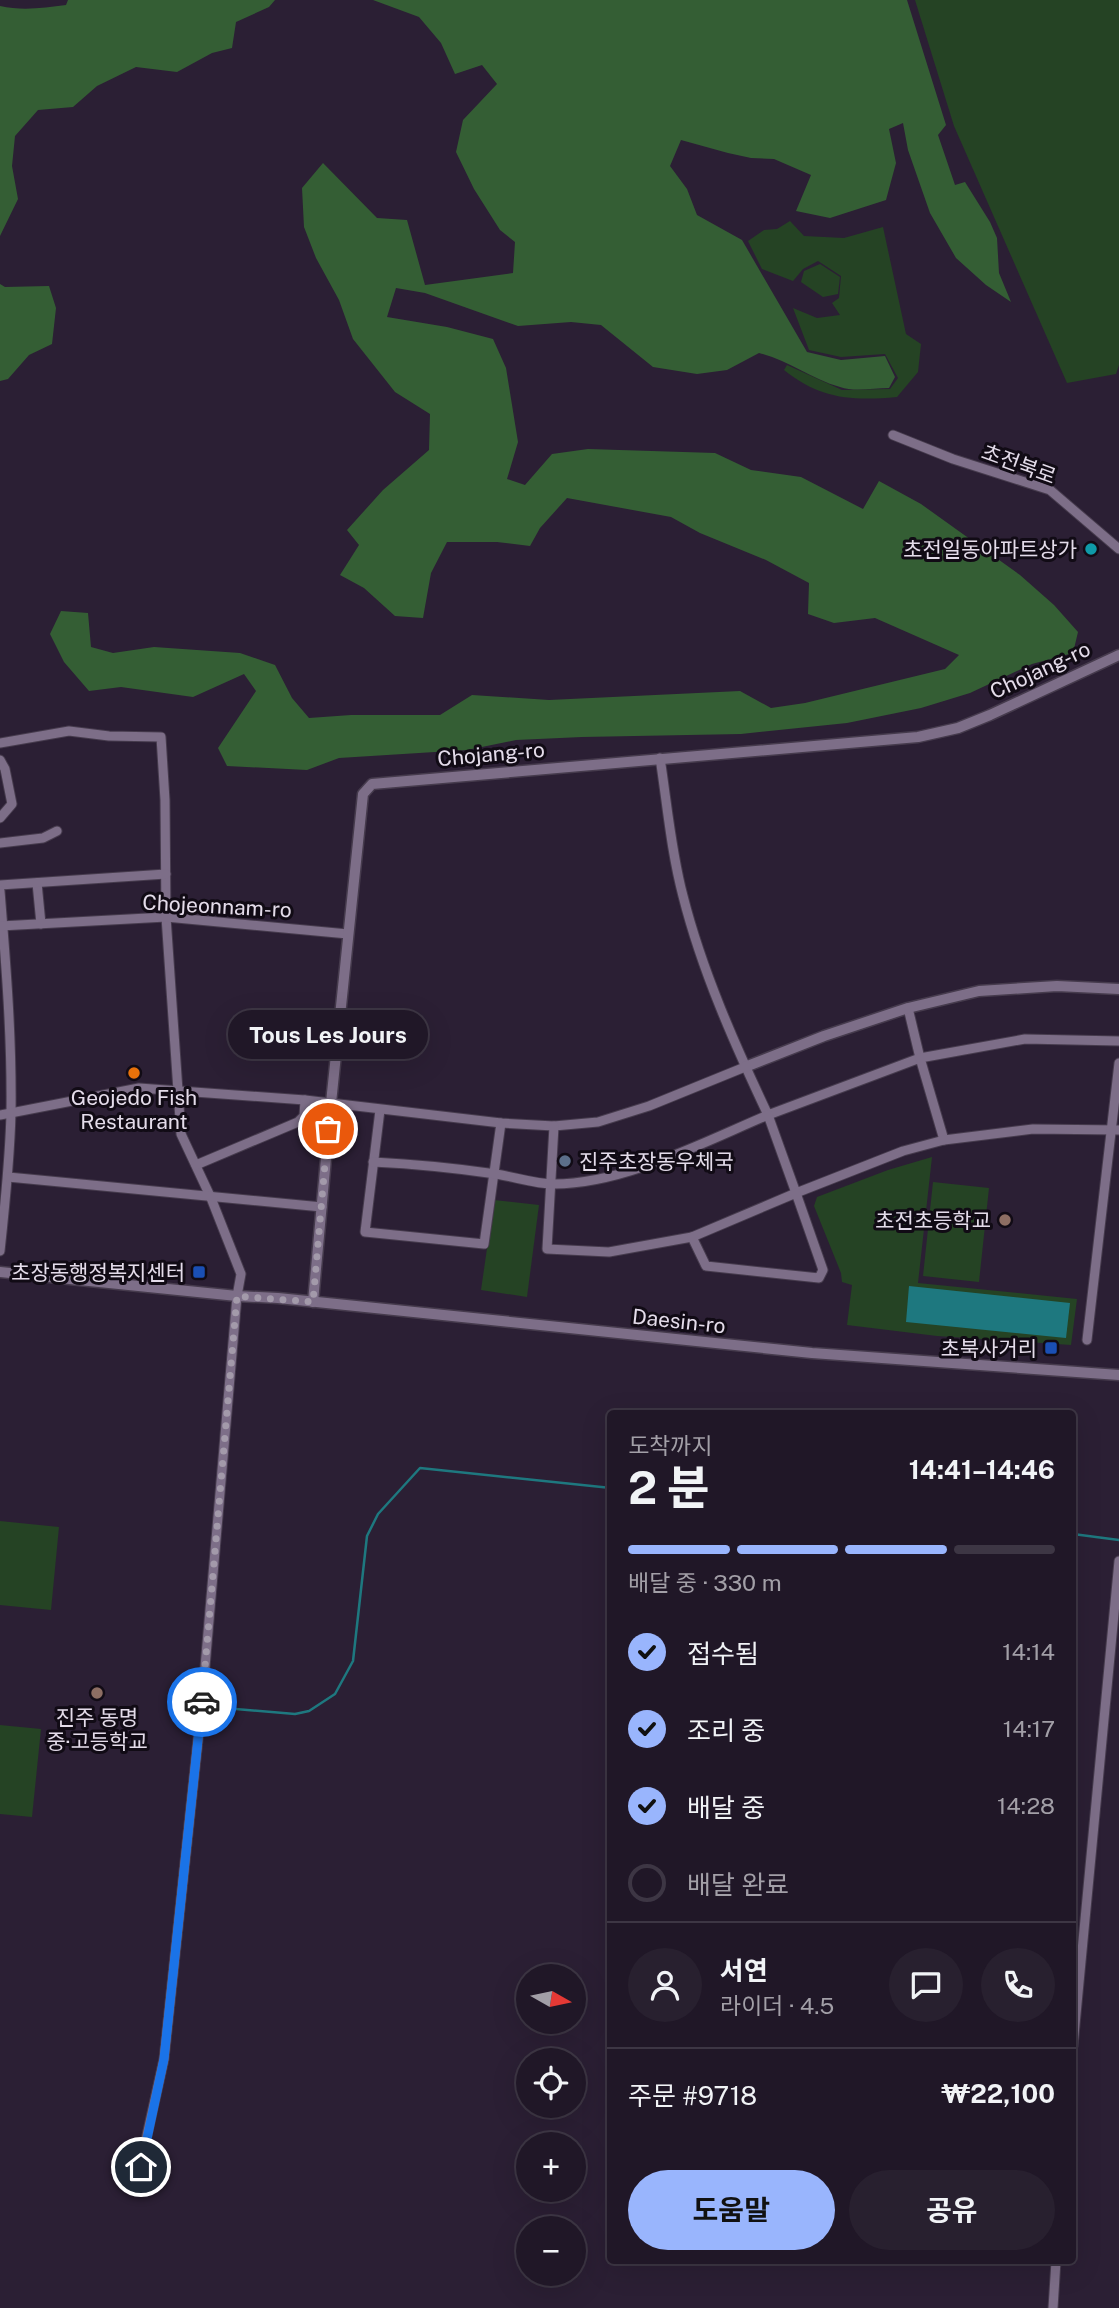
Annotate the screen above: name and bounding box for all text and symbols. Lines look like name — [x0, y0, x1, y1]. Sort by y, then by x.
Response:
street label: 초전북로 — [978, 439, 1060, 489]
place label: 초전일동아파트상가 — [903, 537, 1077, 562]
marker: 초전일동아파트상가 — [1083, 541, 1099, 557]
street label: Chojang-ro — [986, 636, 1094, 704]
street label: Chojang-ro — [436, 737, 546, 771]
street label: Chojeonnam-ro — [142, 890, 292, 922]
callout: Tous Les Jours — [228, 1010, 428, 1059]
text: Tous Les Jours — [249, 1021, 407, 1048]
marker: Geojedo Fish Restaurant — [126, 1065, 142, 1081]
place label: Geojedo Fish Restaurant — [71, 1085, 197, 1134]
pin — [298, 1099, 358, 1159]
icon: bag — [309, 1110, 347, 1148]
place label: 진주초장동우체국 — [579, 1149, 734, 1174]
marker: 진주초장동우체국 — [557, 1153, 573, 1169]
place label: 초전초등학교 — [875, 1208, 991, 1233]
marker: 초전초등학교 — [997, 1212, 1013, 1228]
place label: 초장동행정복지센터 — [11, 1260, 185, 1285]
marker: 초장동행정복지센터 — [191, 1264, 207, 1280]
street label: Daesin-ro — [631, 1304, 727, 1338]
place label: 초북사거리 — [940, 1336, 1037, 1361]
marker: 초북사거리 — [1043, 1340, 1059, 1356]
text: 도착까지 — [628, 1432, 713, 1459]
text: 14:41–14:46 — [909, 1454, 1055, 1485]
text: 2 분 — [628, 1460, 710, 1514]
text: 배달 중 · 330 m — [628, 1569, 782, 1596]
icon: check — [628, 1633, 666, 1671]
text: 접수됨 — [687, 1638, 759, 1669]
text: 14:14 — [1002, 1638, 1055, 1665]
courier — [167, 1667, 237, 1737]
icon: car — [183, 1683, 221, 1721]
marker: 진주 동명 중·고등학교 — [89, 1685, 105, 1701]
place label: 진주 동명 중·고등학교 — [46, 1705, 148, 1754]
icon: check — [628, 1710, 666, 1748]
text: 조리 중 — [687, 1715, 765, 1746]
text: 14:17 — [1003, 1715, 1055, 1742]
icon: check — [628, 1787, 666, 1825]
text: 배달 중 — [687, 1792, 765, 1823]
text: 14:28 — [997, 1792, 1055, 1819]
text: 배달 완료 — [687, 1869, 789, 1900]
button: person — [628, 1948, 702, 2022]
button: chat — [889, 1948, 963, 2022]
button: phone — [981, 1948, 1055, 2022]
text: 서연 — [720, 1955, 768, 1986]
north arrow — [516, 1964, 586, 2034]
map controls — [516, 1964, 586, 2286]
text: 라이더 · 4.5 — [720, 1992, 834, 2019]
button: locate — [516, 2048, 586, 2118]
text: ₩22,100 — [941, 2078, 1055, 2109]
text: 주문 #9718 — [628, 2080, 757, 2111]
button: + — [516, 2132, 586, 2202]
pin — [111, 2137, 171, 2197]
icon: home — [122, 2148, 160, 2186]
button: 도움말 — [628, 2170, 835, 2250]
button: 공유 — [849, 2170, 1055, 2250]
button: − — [516, 2216, 586, 2286]

